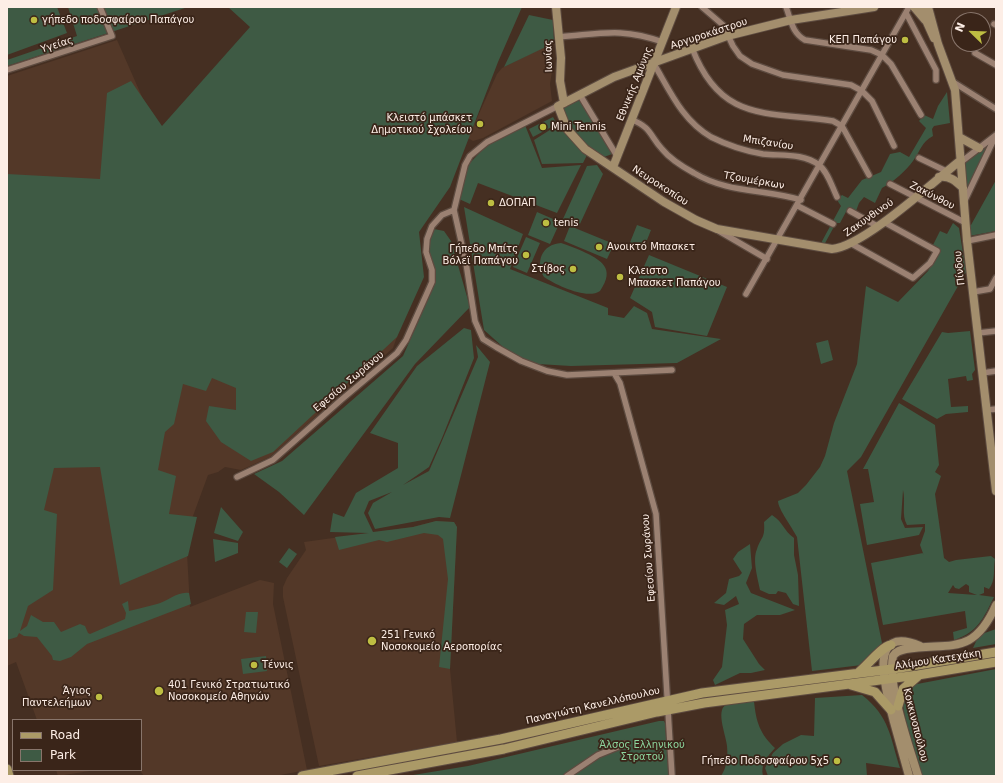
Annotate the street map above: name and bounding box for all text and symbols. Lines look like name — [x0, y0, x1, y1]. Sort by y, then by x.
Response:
north arrow — [951, 12, 991, 52]
place label: γήπεδο ποδοσφαίρου Παπάγου — [42, 14, 194, 26]
marker: γήπεδο ποδοσφαίρου Παπάγου — [29, 15, 39, 25]
street label: Αργυροκάστρου — [669, 16, 749, 52]
text: N — [953, 21, 968, 34]
street label: Υγείας — [39, 34, 75, 56]
place label: ΚΕΠ Παπάγου — [829, 34, 897, 46]
marker: ΚΕΠ Παπάγου — [900, 35, 910, 45]
street label: Ιωνίας — [542, 39, 556, 73]
street label: Εθνικής Αμύνης — [615, 45, 655, 123]
place label: Κλειστό μπάσκετ Δημοτικού Σχολείου — [371, 112, 472, 136]
marker: Κλειστό μπάσκετ Δημοτικού Σχολείου — [475, 119, 485, 129]
place label: Mini Tennis — [551, 121, 606, 133]
marker: Mini Tennis — [538, 122, 548, 132]
street label: Μπιζανίου — [742, 133, 794, 153]
street label: Νευροκοπίου — [630, 163, 690, 209]
street label: Τζουμέρκων — [723, 170, 785, 192]
street label: Ζακύνθου — [908, 180, 956, 212]
place label: ΔΟΠΑΠ — [499, 197, 536, 209]
street label: Ζακυνθινού — [842, 197, 896, 239]
marker: ΔΟΠΑΠ — [486, 198, 496, 208]
place label: tenis — [554, 217, 578, 229]
marker: tenis — [541, 218, 551, 228]
place label: Ανοικτό Μπασκετ — [607, 241, 695, 253]
marker: Ανοικτό Μπασκετ — [594, 242, 604, 252]
place label: Γήπεδο Μπίτς Βόλεϊ Παπάγου — [443, 243, 518, 266]
marker: Γήπεδο Μπίτς Βόλεϊ Παπάγου — [521, 250, 531, 260]
street label: Πίνδου — [952, 250, 968, 286]
place label: Στίβος — [531, 263, 565, 275]
marker: Στίβος — [568, 264, 578, 274]
place label: Κλειστο Μπασκετ Παπάγου — [628, 265, 721, 288]
marker: Κλειστο Μπασκετ Παπάγου — [615, 272, 625, 282]
street label: Εφεσίου Σωράνου — [311, 349, 387, 415]
street label: Εφεσίου Σωράνου — [640, 514, 658, 602]
place label: 251 Γενικό Νοσοκομείο Αεροπορίας — [381, 629, 503, 652]
marker: 251 Γενικό Νοσοκομείο Αεροπορίας — [366, 635, 378, 647]
street label: Αλίμου Κατεχάκη — [894, 647, 982, 673]
place label: Τέννις — [262, 659, 294, 671]
marker: Τέννις — [249, 660, 259, 670]
place label: 401 Γενικό Στρατιωτικό Νοσοκομείο Αθηνών — [168, 679, 290, 702]
place label: Άγιος Παντελεήμων — [22, 685, 91, 708]
marker: 401 Γενικό Στρατιωτικό Νοσοκομείο Αθηνών — [153, 685, 165, 697]
street label: Παναγιώτη Κανελλόπουλου — [525, 685, 661, 727]
street label: Κοκκινοπούλου — [900, 687, 930, 763]
marker: Άγιος Παντελεήμων — [94, 692, 104, 702]
legend — [12, 719, 142, 771]
text: Road — [50, 728, 80, 742]
park label: Άλσος Ελληνικού Στρατού — [599, 739, 685, 762]
text: Park — [50, 748, 76, 762]
place label: Γήπεδο Ποδοσφαίρου 5χ5 — [702, 755, 829, 767]
marker: Γήπεδο Ποδοσφαίρου 5χ5 — [832, 756, 842, 766]

